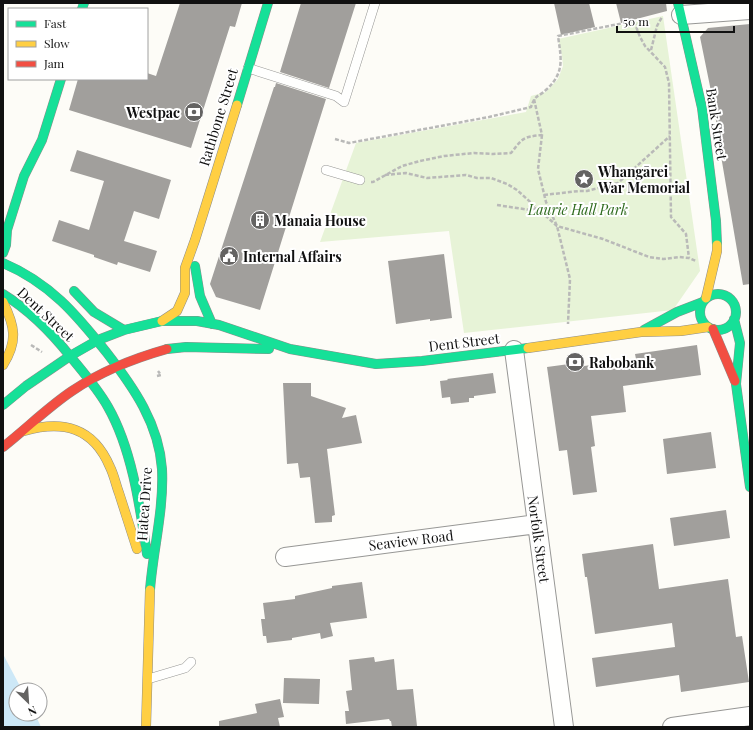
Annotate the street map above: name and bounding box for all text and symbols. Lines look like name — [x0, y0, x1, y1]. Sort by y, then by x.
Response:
legend — [8, 8, 148, 80]
scale bar — [617, 8, 734, 34]
text: 50 m — [623, 13, 649, 29]
text: Fast — [44, 15, 67, 31]
text: Slow — [44, 35, 70, 51]
text: Jam — [43, 55, 65, 71]
street label: Rathbone Street — [194, 65, 242, 168]
street label: Bank Street — [702, 87, 732, 162]
bank icon: Westpac — [183, 101, 205, 123]
place label: Westpac — [125, 103, 180, 122]
place label: Whangārei War Memorial — [597, 162, 691, 197]
place icon: Whangārei War Memorial — [573, 168, 595, 190]
park label: Laurie Hall Park — [527, 200, 628, 219]
building icon: Manaia House — [249, 209, 271, 231]
place label: Manaia House — [274, 211, 366, 230]
public building icon: Internal Affairs — [218, 245, 240, 267]
place label: Internal Affairs — [243, 247, 342, 266]
street label: Dent Street — [13, 283, 79, 346]
street label: Dent Street — [427, 328, 502, 356]
bank icon: Rabobank — [564, 351, 586, 373]
place label: Rabobank — [589, 353, 655, 372]
street label: Hatea Drive — [132, 466, 156, 542]
street label: Norfolk Street — [523, 494, 555, 585]
street label: Seaview Road — [368, 525, 454, 555]
north arrow — [8, 682, 48, 722]
text: N — [26, 703, 39, 720]

